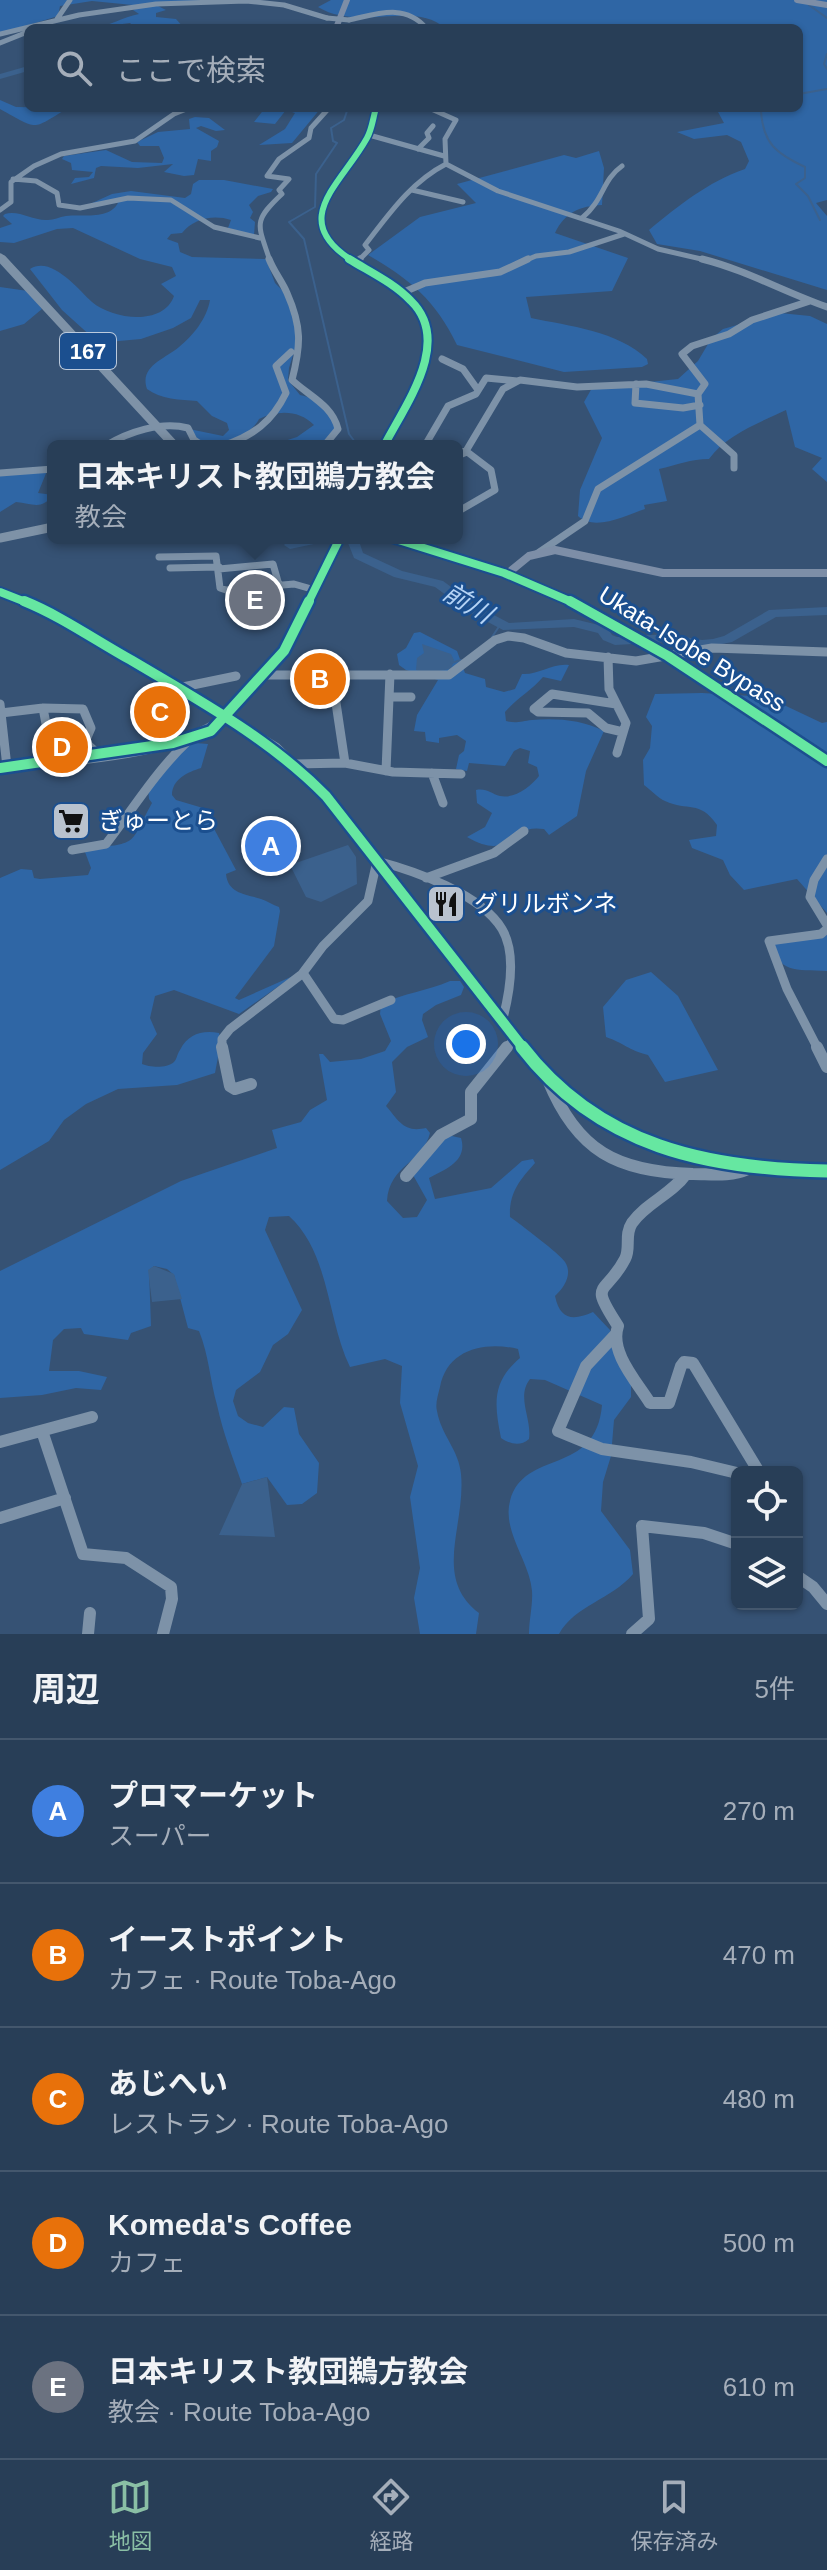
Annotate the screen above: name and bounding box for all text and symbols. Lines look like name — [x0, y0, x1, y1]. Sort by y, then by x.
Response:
search box — [24, 24, 803, 112]
icon: search — [52, 46, 96, 90]
text: ここで検索 — [116, 54, 266, 87]
road number: 167 — [60, 333, 116, 369]
popup — [47, 440, 463, 544]
text: 日本キリスト教団鵜方教会 — [75, 460, 435, 493]
text: 教会 — [75, 502, 127, 532]
pin: E — [229, 570, 281, 630]
water label: 前川 — [438, 577, 501, 631]
street label: Ukata-Isobe Bypass — [594, 580, 790, 717]
pin: B — [294, 649, 346, 709]
pin: C — [134, 682, 186, 742]
pin: D — [36, 717, 88, 777]
supermarket icon: ぎゅーとら — [50, 800, 92, 842]
place label: ぎゅーとら — [99, 807, 218, 834]
pin: A — [245, 816, 297, 876]
restaurant icon: グリルボンネ — [425, 883, 467, 925]
place label: グリルボンネ — [474, 890, 618, 917]
your location — [446, 1024, 486, 1064]
map controls — [731, 1466, 803, 1610]
button: locate — [731, 1466, 803, 1538]
button: layers — [731, 1538, 803, 1610]
text: 周辺 — [32, 1670, 100, 1708]
text: 5件 — [755, 1674, 795, 1704]
text: プロマーケット — [108, 1779, 318, 1812]
text: A — [49, 1796, 67, 1826]
text: 270 m — [723, 1796, 795, 1826]
text: スーパー — [108, 1821, 212, 1851]
text: イーストポイント — [108, 1923, 347, 1956]
text: B — [49, 1940, 67, 1970]
text: 470 m — [723, 1940, 795, 1970]
text: カフェ · Route Toba-Ago — [108, 1965, 397, 1995]
text: あじへい — [108, 2067, 228, 2100]
text: C — [49, 2084, 67, 2114]
text: 480 m — [723, 2084, 795, 2114]
text: レストラン · Route Toba-Ago — [108, 2109, 449, 2139]
text: Komeda's Coffee — [108, 2208, 352, 2241]
text: D — [49, 2228, 67, 2258]
text: 500 m — [723, 2228, 795, 2258]
text: カフェ — [108, 2248, 186, 2278]
text: 日本キリスト教団鵜方教会 — [108, 2355, 468, 2388]
text: E — [49, 2372, 67, 2402]
text: 610 m — [723, 2372, 795, 2402]
text: 教会 · Route Toba-Ago — [108, 2397, 371, 2427]
tab: 地図 — [108, 2475, 153, 2555]
tab: 経路 — [369, 2475, 414, 2555]
tab: 保存済み — [630, 2475, 719, 2555]

